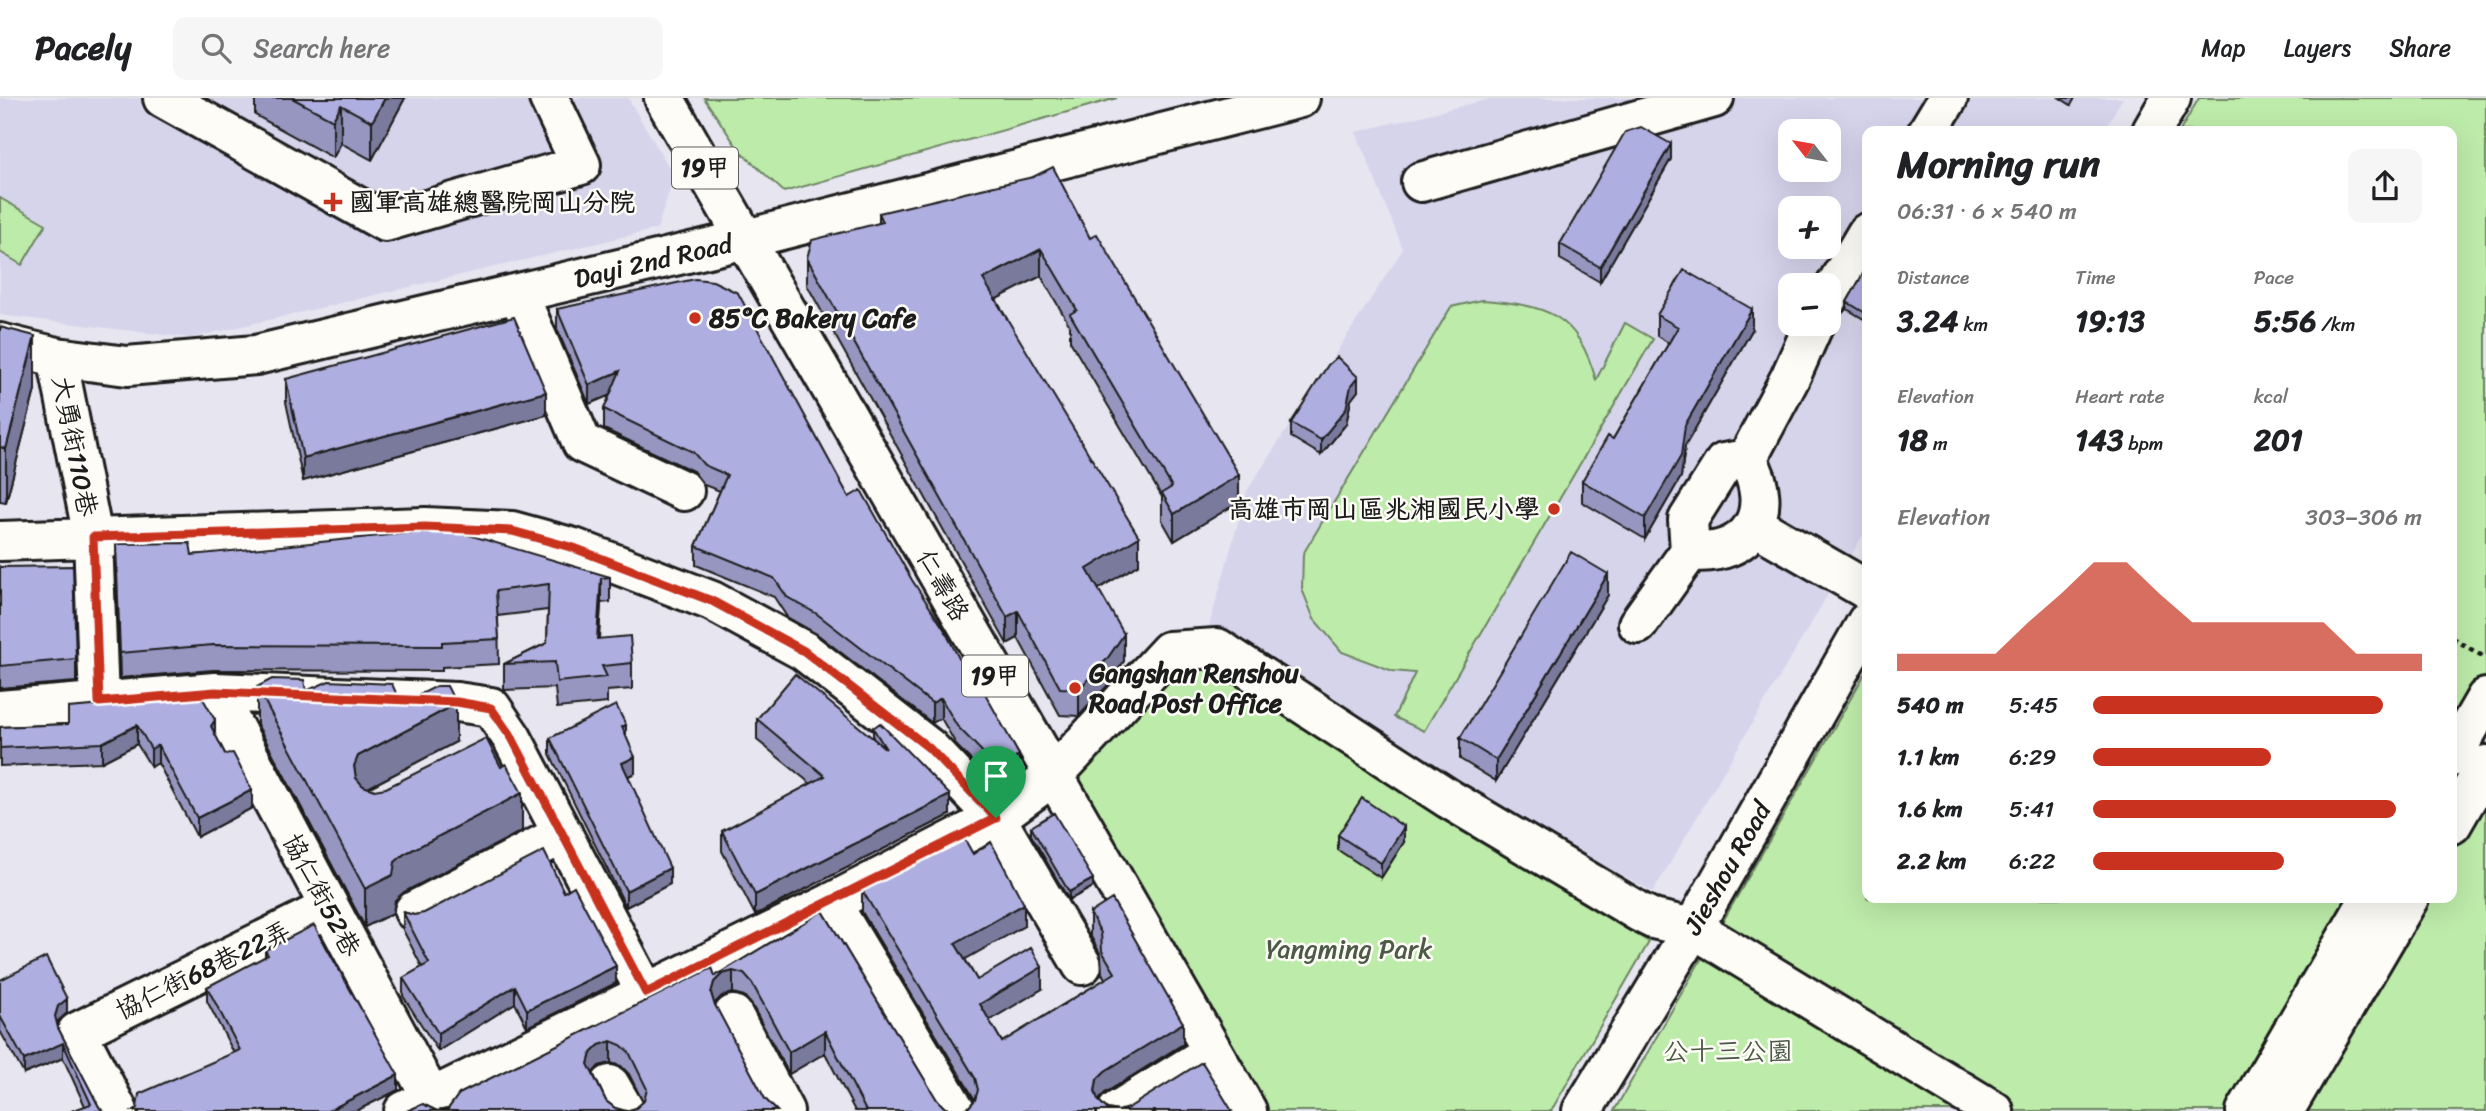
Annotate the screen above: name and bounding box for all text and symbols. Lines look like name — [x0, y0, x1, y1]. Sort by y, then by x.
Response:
search box — [173, 17, 663, 80]
text: Pacely — [35, 19, 131, 77]
text: Search here — [253, 25, 390, 71]
text: Map — [2201, 27, 2246, 69]
text: Layers — [2284, 27, 2351, 69]
text: Share — [2389, 27, 2451, 69]
icon: search — [197, 29, 235, 67]
north arrow — [1778, 119, 1841, 182]
map controls — [1778, 119, 1841, 336]
text: Morning run — [1897, 131, 2100, 198]
road number: 19甲 — [672, 148, 738, 188]
button: share — [2348, 149, 2422, 223]
place label: 國軍高雄總醫院岡山分院 — [349, 179, 635, 225]
text: 06:31 · 6 × 540 m — [1897, 191, 2077, 232]
marker: 國軍高雄總醫院岡山分院 — [323, 192, 343, 212]
button: + — [1778, 196, 1841, 259]
street label: Dayi 2nd Road — [569, 220, 739, 302]
text: Distance — [1897, 261, 1969, 294]
text: Time — [2075, 261, 2116, 294]
text: Pace — [2254, 261, 2294, 294]
button: − — [1778, 273, 1841, 336]
text: 3.24 — [1897, 294, 1959, 348]
text: 19:13 — [2075, 294, 2145, 348]
text: 5:56 — [2254, 294, 2316, 348]
place label: 85°C Bakery Cafe — [708, 295, 917, 341]
text: km — [1959, 308, 1988, 341]
text: /km — [2316, 308, 2355, 341]
marker: 85°C Bakery Cafe — [687, 310, 703, 326]
street label: 大勇街110巷 — [39, 372, 111, 520]
text: Elevation — [1897, 380, 1974, 413]
text: Heart rate — [2075, 380, 2165, 413]
text: kcal — [2254, 380, 2288, 413]
text: 18 — [1897, 413, 1928, 467]
text: 143 — [2075, 413, 2123, 467]
text: 201 — [2254, 413, 2303, 467]
text: m — [1928, 427, 1948, 460]
text: bpm — [2123, 427, 2163, 460]
place label: 高雄市岡山區兆湘國民小學 — [1228, 486, 1540, 532]
text: Elevation — [1897, 497, 1990, 538]
text: 303–306 m — [2305, 497, 2422, 538]
marker: 高雄市岡山區兆湘國民小學 — [1546, 501, 1562, 517]
street label: 仁壽路 — [904, 540, 982, 630]
place label: Gangshan Renshou Road Post Office — [1088, 650, 1300, 726]
road number: 19甲 — [962, 656, 1028, 696]
marker: Gangshan Renshou Road Post Office — [1067, 680, 1083, 696]
text: 540 m — [1897, 685, 1964, 726]
text: 5:45 — [2009, 685, 2058, 726]
text: 1.1 km — [1897, 737, 1960, 778]
text: 6:29 — [2009, 737, 2056, 778]
pin — [966, 746, 1026, 818]
icon: arrive — [977, 757, 1015, 795]
text: 1.6 km — [1897, 789, 1963, 830]
text: 5:41 — [2009, 789, 2054, 830]
street label: Jieshou Road — [1670, 791, 1785, 944]
street label: 協仁街52巷 — [270, 825, 374, 965]
text: 2.2 km — [1897, 841, 1966, 882]
text: 6:22 — [2009, 841, 2056, 882]
street label: 協仁街68巷22弄 — [107, 908, 299, 1032]
park label: Yangming Park — [1266, 926, 1432, 972]
park label: 公十三公園 — [1663, 1028, 1793, 1074]

